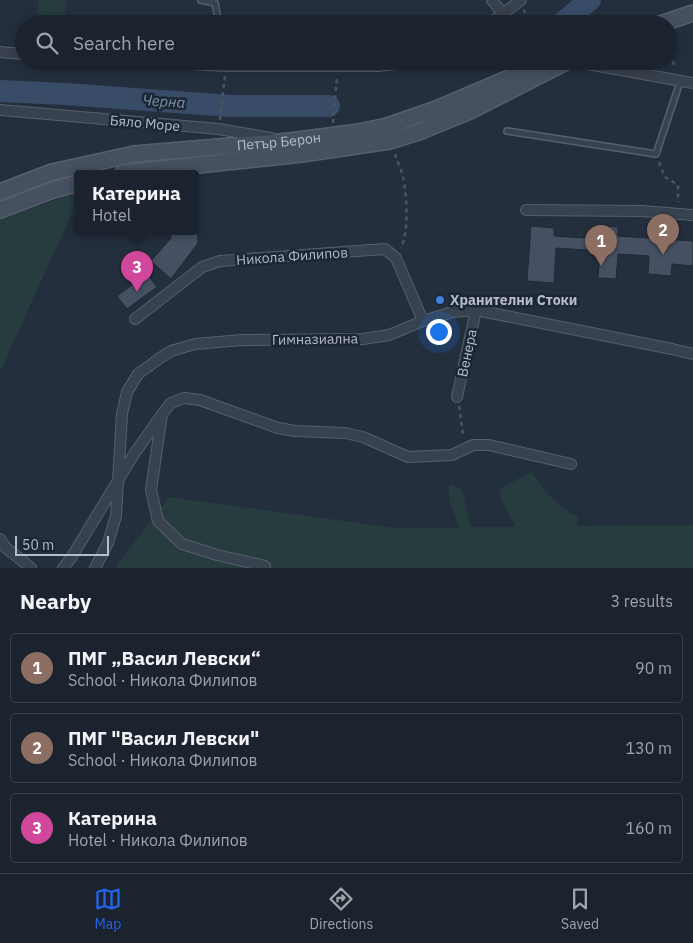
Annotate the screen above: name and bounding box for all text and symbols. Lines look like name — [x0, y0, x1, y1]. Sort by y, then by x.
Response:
search box — [15, 15, 678, 70]
icon: search — [33, 29, 61, 57]
text: Search here — [73, 31, 175, 55]
water label: Черна — [142, 90, 186, 112]
street label: Бяло Море — [109, 111, 181, 135]
street label: Петър Берон — [236, 128, 322, 154]
popup — [74, 170, 199, 235]
text: Катерина — [92, 181, 181, 205]
text: Hotel — [92, 205, 131, 225]
pin: 2 — [647, 214, 679, 255]
pin: 1 — [585, 225, 617, 266]
street label: Никола Филипов — [236, 243, 348, 269]
pin: 3 — [121, 251, 153, 292]
place label: Хранителни Стоки — [450, 291, 577, 309]
marker: Хранителни Стоки — [434, 294, 446, 306]
your location — [426, 319, 452, 345]
street label: Венера — [453, 327, 481, 379]
street label: Гимназиална — [272, 329, 359, 349]
scale bar — [15, 533, 109, 556]
text: 50 m — [22, 536, 54, 554]
text: Nearby — [20, 587, 91, 615]
text: 3 results — [610, 591, 673, 611]
text: ПМГ „Васил Левски“ — [68, 646, 261, 670]
text: 1 — [32, 658, 42, 678]
text: 90 m — [635, 658, 672, 678]
text: School · Никола Филипов — [68, 670, 257, 690]
text: ПМГ "Васил Левски" — [68, 726, 259, 750]
text: 2 — [32, 738, 42, 758]
text: 130 m — [625, 738, 672, 758]
text: School · Никола Филипов — [68, 750, 257, 770]
text: Катерина — [68, 806, 157, 830]
text: 3 — [32, 818, 42, 838]
text: 160 m — [625, 818, 672, 838]
text: Hotel · Никола Филипов — [68, 830, 248, 850]
tab: Map — [94, 885, 122, 933]
tab: Directions — [310, 885, 373, 933]
tab: Saved — [561, 885, 599, 933]

